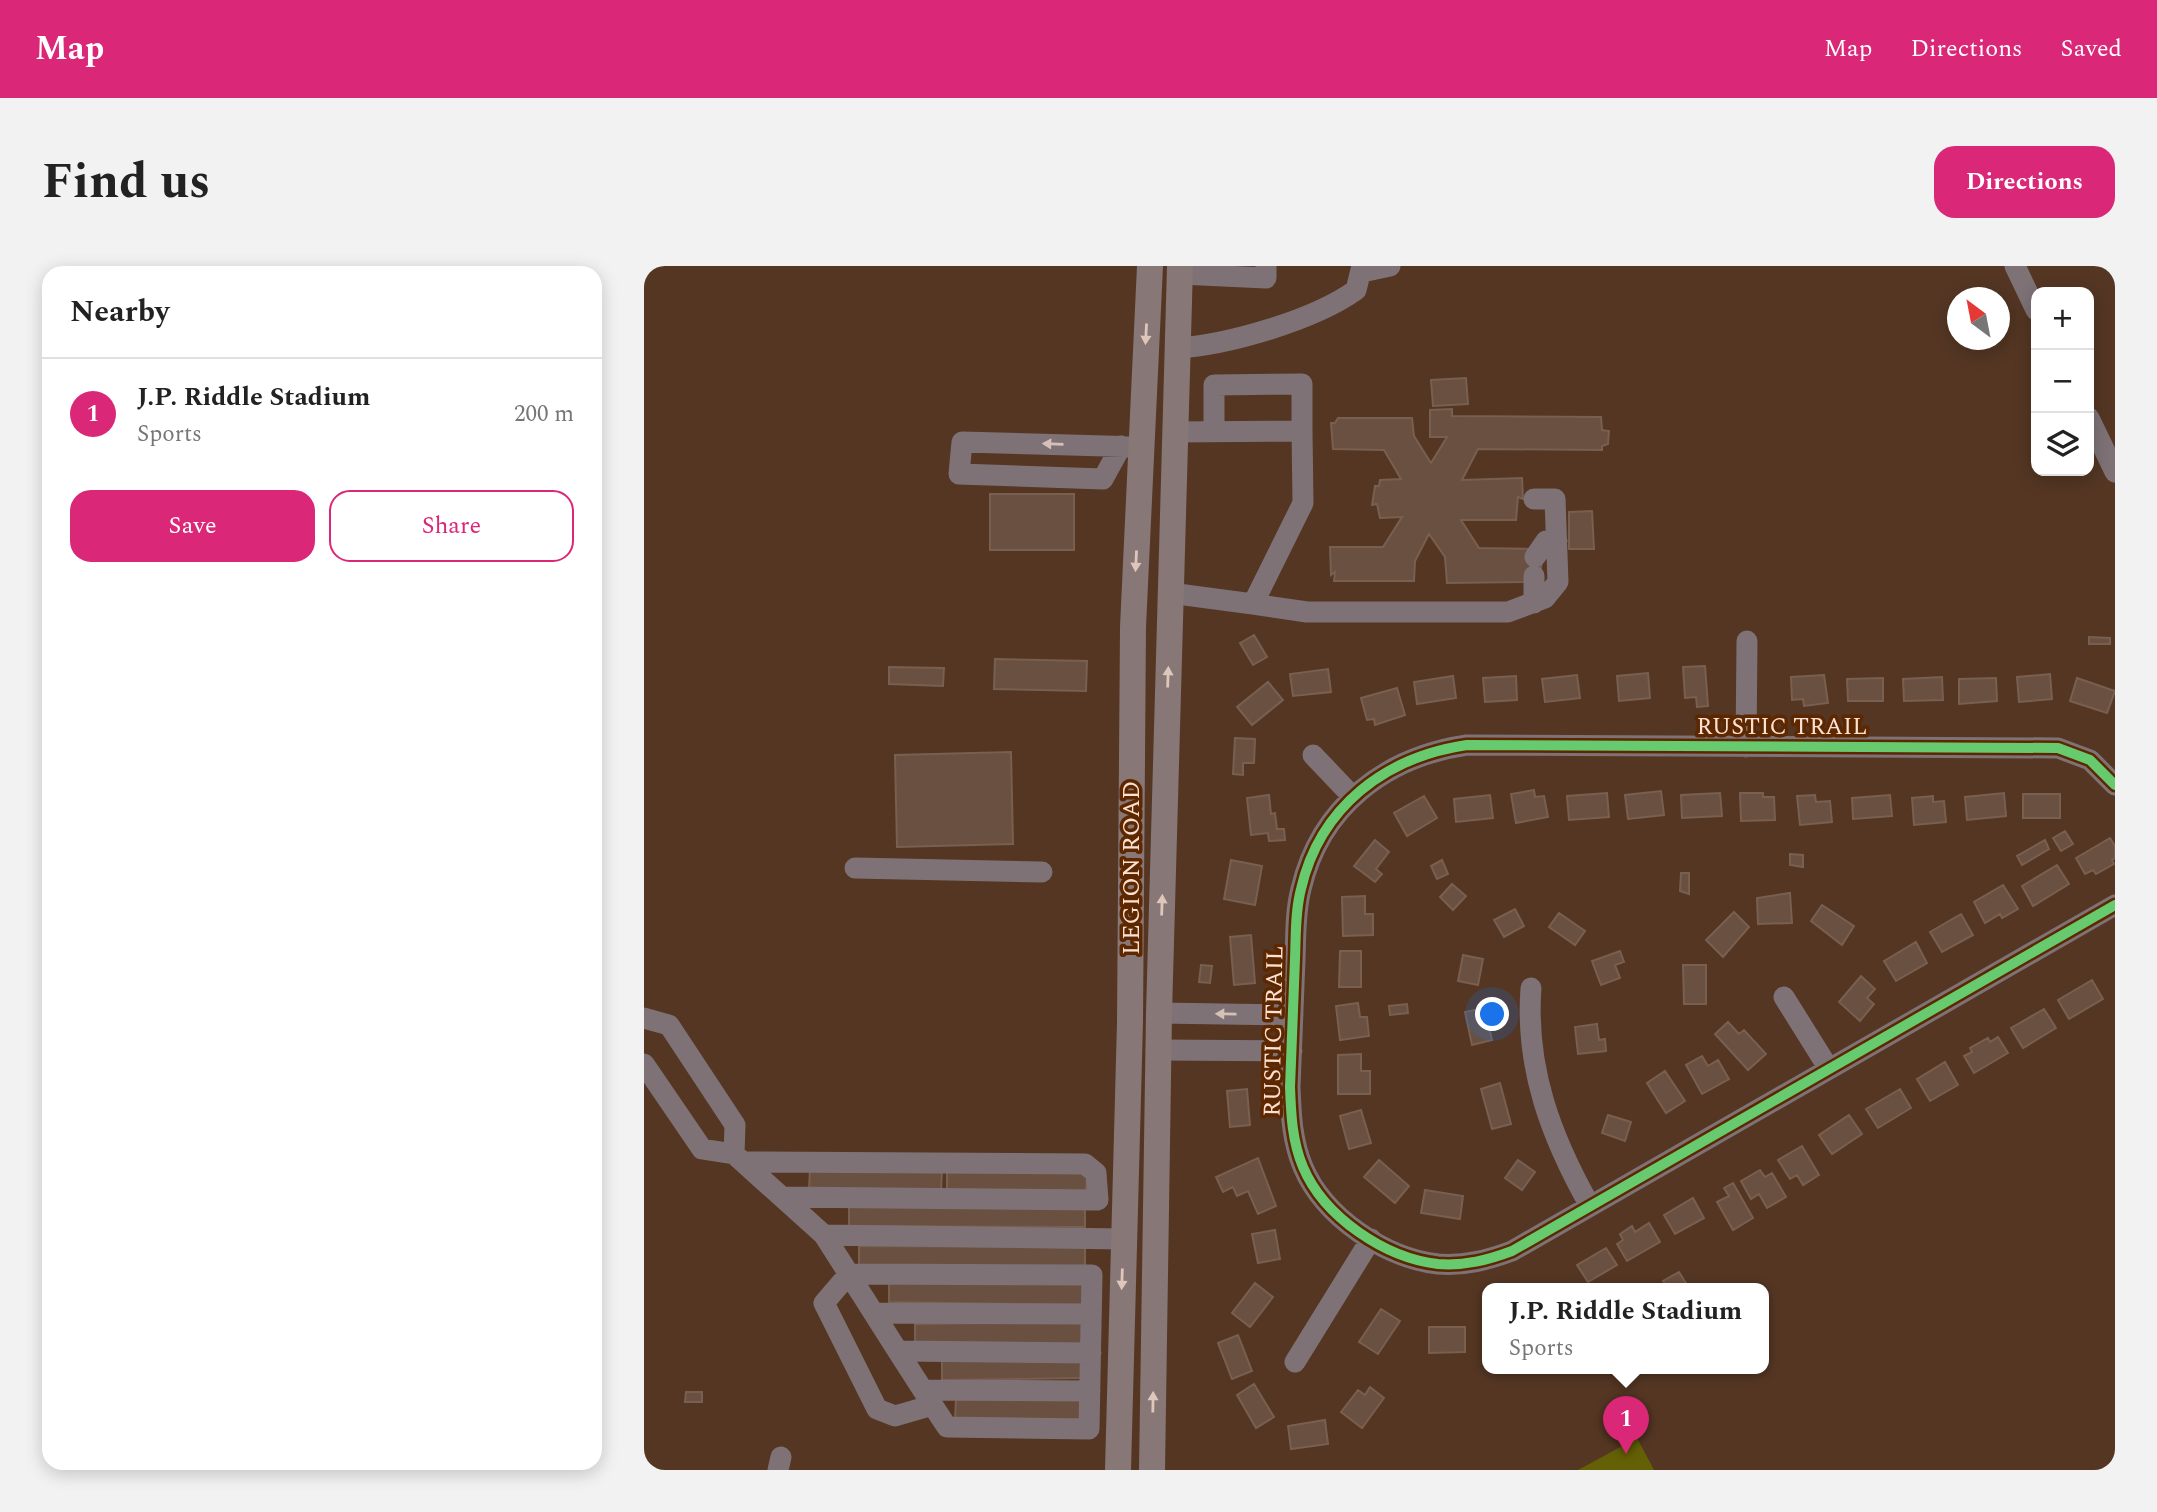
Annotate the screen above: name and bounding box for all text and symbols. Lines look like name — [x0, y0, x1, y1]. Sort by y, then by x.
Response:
text: Map — [35, 24, 104, 74]
text: Map — [1824, 31, 1872, 67]
text: Directions — [1910, 31, 2022, 67]
text: Saved — [2060, 31, 2122, 67]
text: Find us — [42, 145, 210, 220]
button: Directions — [1934, 146, 2115, 218]
north arrow — [1947, 287, 2010, 350]
map controls — [2031, 287, 2094, 476]
button: + — [2031, 287, 2094, 350]
text: Nearby — [70, 289, 169, 335]
one-way arrow — [1141, 323, 1152, 345]
button: − — [2031, 350, 2094, 413]
text: J.P. Riddle Stadium — [137, 377, 370, 417]
text: 1 — [87, 397, 99, 432]
text: 200 m — [514, 397, 574, 432]
button: layers — [2031, 413, 2094, 476]
text: Sports — [137, 417, 202, 452]
one-way arrow — [1041, 439, 1063, 450]
button: Save — [70, 490, 315, 562]
button: Share — [329, 490, 574, 562]
one-way arrow — [1131, 551, 1142, 573]
one-way arrow — [1162, 666, 1173, 688]
street label: RUSTIC TRAIL — [1696, 709, 1868, 745]
street label: LEGION ROAD — [1114, 781, 1150, 955]
one-way arrow — [1156, 894, 1167, 916]
street label: RUSTIC TRAIL — [1255, 945, 1293, 1117]
your location — [1475, 997, 1509, 1031]
one-way arrow — [1214, 1008, 1236, 1020]
one-way arrow — [1117, 1268, 1128, 1290]
popup — [1482, 1283, 1769, 1374]
text: J.P. Riddle Stadium — [1509, 1291, 1742, 1331]
text: Sports — [1509, 1331, 1574, 1366]
one-way arrow — [1147, 1391, 1159, 1413]
pin: 1 — [1603, 1396, 1649, 1454]

